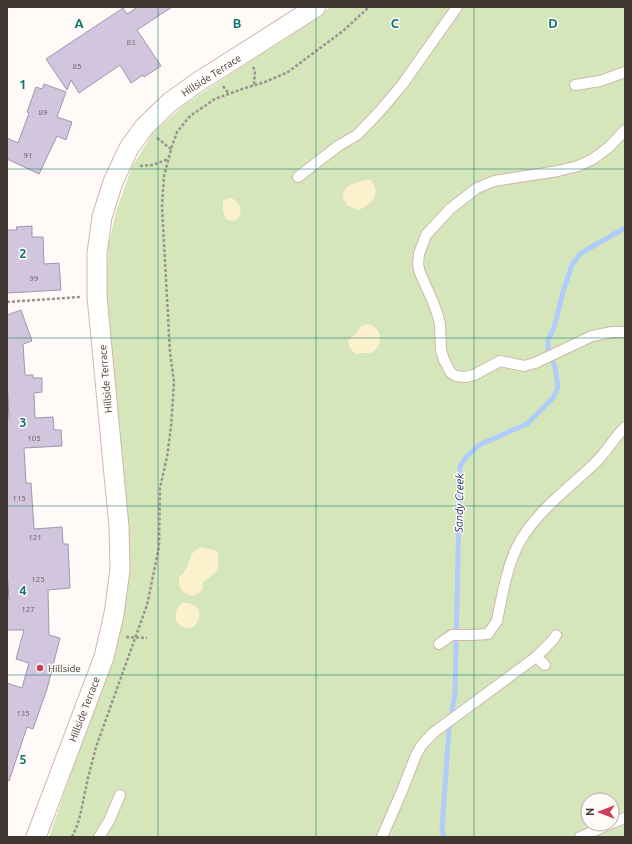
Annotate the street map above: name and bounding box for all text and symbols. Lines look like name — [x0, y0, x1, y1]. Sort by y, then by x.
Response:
text: A — [74, 16, 84, 30]
text: B — [233, 16, 242, 30]
text: C — [391, 16, 400, 30]
text: D — [548, 16, 558, 30]
house number: 83 — [126, 38, 136, 47]
street label: Hillside Terrace — [180, 52, 243, 99]
house number: 85 — [72, 62, 82, 71]
text: 1 — [19, 77, 27, 91]
house number: 89 — [38, 108, 48, 117]
house number: 91 — [23, 151, 33, 160]
text: 2 — [19, 246, 27, 260]
house number: 99 — [29, 274, 39, 283]
street label: Hillside Terrace — [97, 344, 114, 414]
text: 3 — [19, 415, 27, 429]
house number: 105 — [27, 434, 41, 443]
water label: Sandy Creek — [452, 473, 466, 534]
house number: 115 — [12, 494, 26, 503]
house number: 121 — [28, 533, 42, 542]
house number: 125 — [31, 575, 45, 584]
text: 4 — [19, 583, 27, 597]
house number: 127 — [21, 605, 35, 614]
marker: Hillside — [35, 663, 45, 673]
place label: Hillside — [48, 663, 81, 674]
street label: Hillside Terrace — [67, 675, 102, 743]
house number: 135 — [16, 709, 30, 718]
text: 5 — [19, 752, 27, 766]
north arrow — [580, 792, 620, 832]
text: N — [584, 808, 596, 816]

